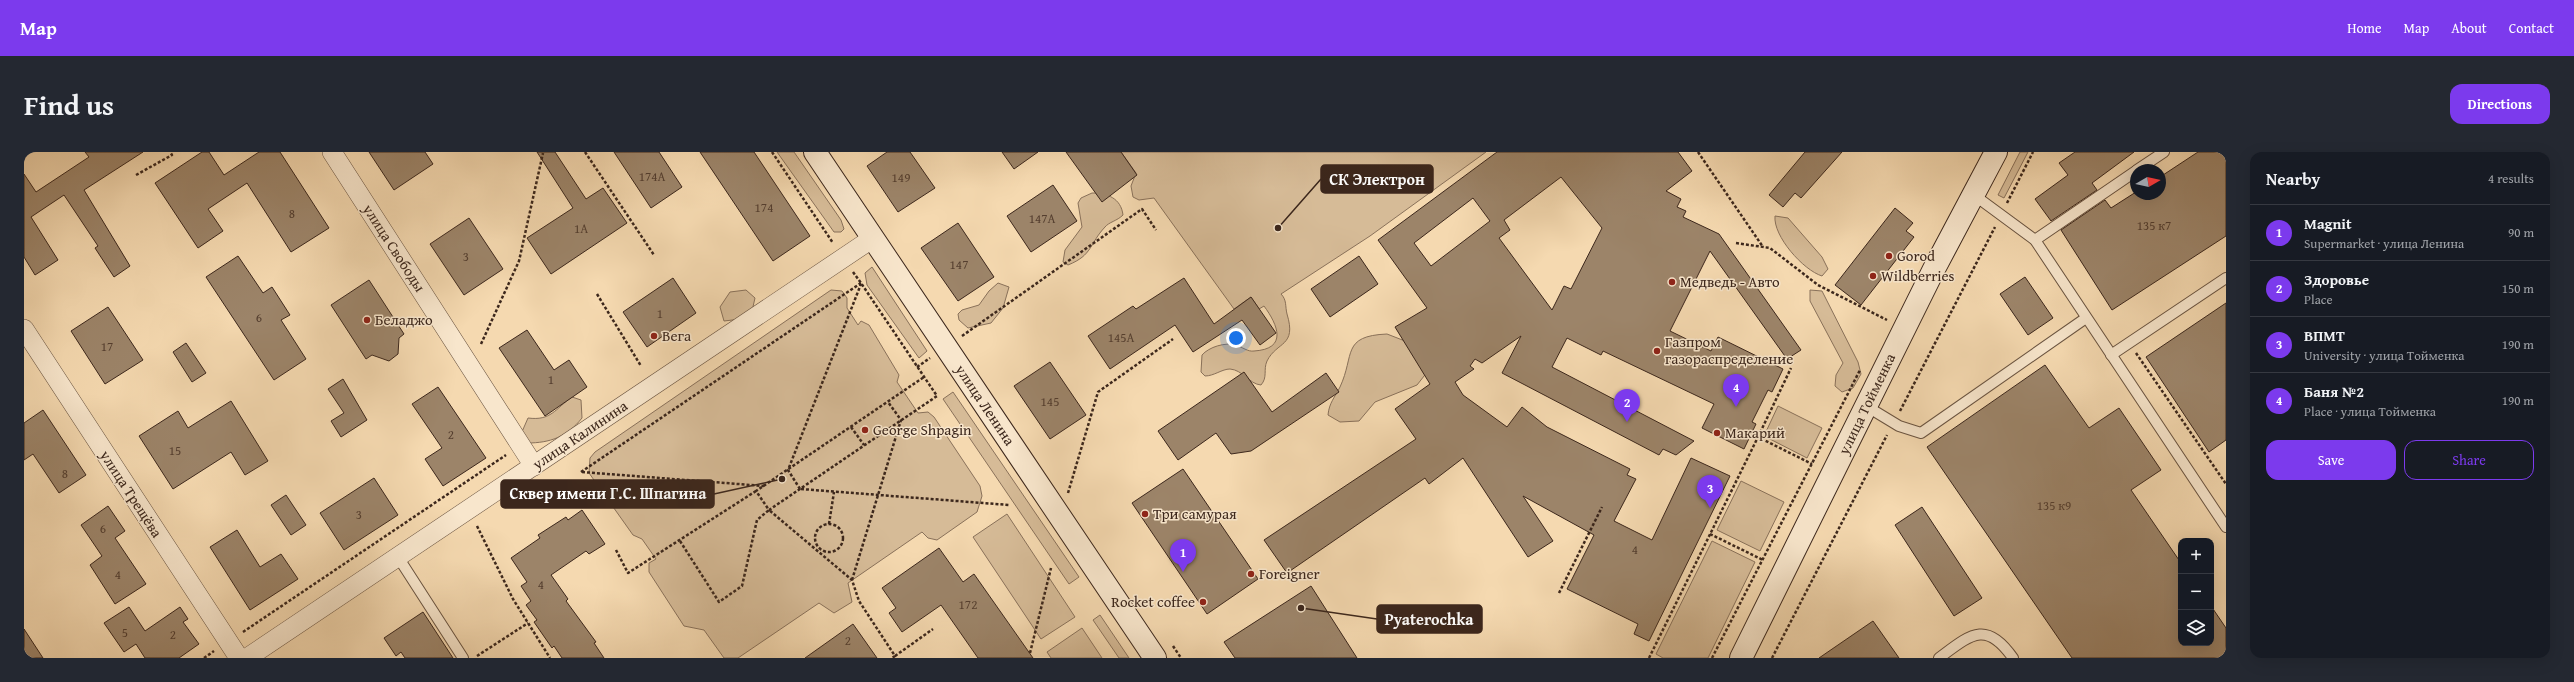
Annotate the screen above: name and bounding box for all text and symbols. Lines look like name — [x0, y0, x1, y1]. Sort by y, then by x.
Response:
text: Map — [20, 14, 57, 42]
text: Home — [2347, 18, 2382, 38]
text: Map — [2404, 18, 2429, 38]
text: About — [2451, 18, 2487, 38]
text: Contact — [2509, 18, 2554, 38]
text: Find us — [24, 84, 114, 125]
button: Directions — [2450, 84, 2550, 124]
north arrow — [2130, 164, 2166, 200]
callout: СК Электрон — [1321, 165, 1433, 193]
text: Nearby — [2266, 166, 2320, 191]
house number: 174А — [639, 167, 665, 186]
text: СК Электрон — [1329, 167, 1425, 191]
house number: 149 — [892, 168, 910, 187]
text: 4 results — [2488, 169, 2534, 188]
house number: 174 — [755, 198, 773, 217]
street label: улица Свободы — [358, 199, 431, 296]
house number: 8 — [289, 204, 295, 223]
house number: 147А — [1029, 209, 1055, 228]
text: Magnit — [2304, 213, 2352, 234]
house number: 135 к7 — [2137, 216, 2171, 235]
house number: 1А — [574, 219, 588, 238]
text: 1 — [2276, 223, 2282, 242]
text: 90 m — [2508, 223, 2534, 242]
text: Supermarket · улица Ленина — [2304, 234, 2464, 253]
place label: Gorod — [1897, 245, 1935, 266]
house number: 3 — [463, 247, 469, 266]
marker: Gorod — [1884, 251, 1894, 261]
house number: 147 — [950, 255, 968, 274]
place label: Wildberries — [1881, 265, 1955, 286]
text: Здоровье — [2304, 269, 2369, 290]
place label: Медведь - Авто — [1680, 271, 1780, 292]
marker: Wildberries — [1868, 271, 1878, 281]
marker: Медведь - Авто — [1667, 277, 1677, 287]
text: 2 — [2276, 279, 2282, 298]
text: 150 m — [2502, 279, 2534, 298]
text: Place — [2304, 290, 2333, 309]
house number: 1 — [657, 304, 663, 323]
house number: 6 — [256, 308, 262, 327]
place label: Беладжо — [375, 309, 433, 330]
marker: Беладжо — [362, 315, 372, 325]
place label: Вега — [662, 325, 692, 346]
text: ВПМТ — [2304, 325, 2345, 346]
house number: 145А — [1108, 328, 1134, 347]
your location — [1226, 328, 1246, 348]
marker: Вега — [649, 331, 659, 341]
place label: Газпром газораспределение — [1665, 331, 1793, 369]
text: 3 — [2276, 335, 2282, 354]
text: 190 m — [2502, 335, 2534, 354]
house number: 17 — [101, 337, 113, 356]
marker: Газпром газораспределение — [1652, 346, 1662, 356]
text: University · улица Тойменка — [2304, 346, 2464, 365]
street label: улица Тойменка — [1833, 349, 1901, 459]
street label: улица Ленина — [950, 359, 1021, 450]
house number: 1 — [548, 370, 554, 389]
pin: 4 — [1723, 374, 1749, 407]
text: Баня №2 — [2304, 381, 2364, 402]
pin: 2 — [1614, 389, 1640, 422]
text: 4 — [2276, 391, 2282, 410]
text: 190 m — [2502, 391, 2534, 410]
house number: 145 — [1041, 392, 1059, 411]
street label: улица Калинина — [527, 394, 632, 475]
text: Place · улица Тойменка — [2304, 402, 2436, 421]
place label: George Shpagin — [873, 419, 972, 440]
place label: Макарий — [1725, 422, 1785, 443]
house number: 2 — [448, 425, 454, 444]
marker: George Shpagin — [860, 425, 870, 435]
marker: Макарий — [1712, 428, 1722, 438]
button: Save — [2266, 440, 2396, 480]
button: Share — [2404, 440, 2534, 480]
house number: 15 — [169, 441, 181, 460]
street label: улица Трещёва — [95, 445, 168, 542]
house number: 8 — [62, 464, 68, 483]
pin: 3 — [1697, 475, 1723, 508]
callout: Сквер имени Г.С. Шпагина — [501, 480, 714, 508]
text: Сквер имени Г.С. Шпагина — [509, 481, 707, 505]
house number: 135 к9 — [2037, 496, 2071, 515]
place label: Три самурая — [1153, 503, 1237, 524]
house number: 3 — [356, 505, 362, 524]
marker: Три самурая — [1140, 509, 1150, 519]
house number: 6 — [100, 519, 106, 538]
map controls — [2178, 538, 2214, 646]
button: + — [2178, 538, 2214, 574]
pin: 1 — [1170, 539, 1196, 572]
house number: 4 — [1632, 540, 1638, 559]
place label: Foreigner — [1259, 563, 1320, 584]
house number: 4 — [115, 565, 121, 584]
marker: Foreigner — [1246, 569, 1256, 579]
button: − — [2178, 574, 2214, 610]
house number: 4 — [538, 575, 544, 594]
place label: Rocket coffee — [1111, 591, 1195, 612]
house number: 172 — [959, 595, 977, 614]
marker: Rocket coffee — [1198, 597, 1208, 607]
callout: Pyaterochka — [1377, 605, 1482, 633]
text: Pyaterochka — [1385, 607, 1474, 631]
button: layers — [2178, 610, 2214, 646]
house number: 5 — [122, 623, 128, 642]
house number: 2 — [170, 625, 176, 644]
house number: 2 — [845, 631, 851, 650]

